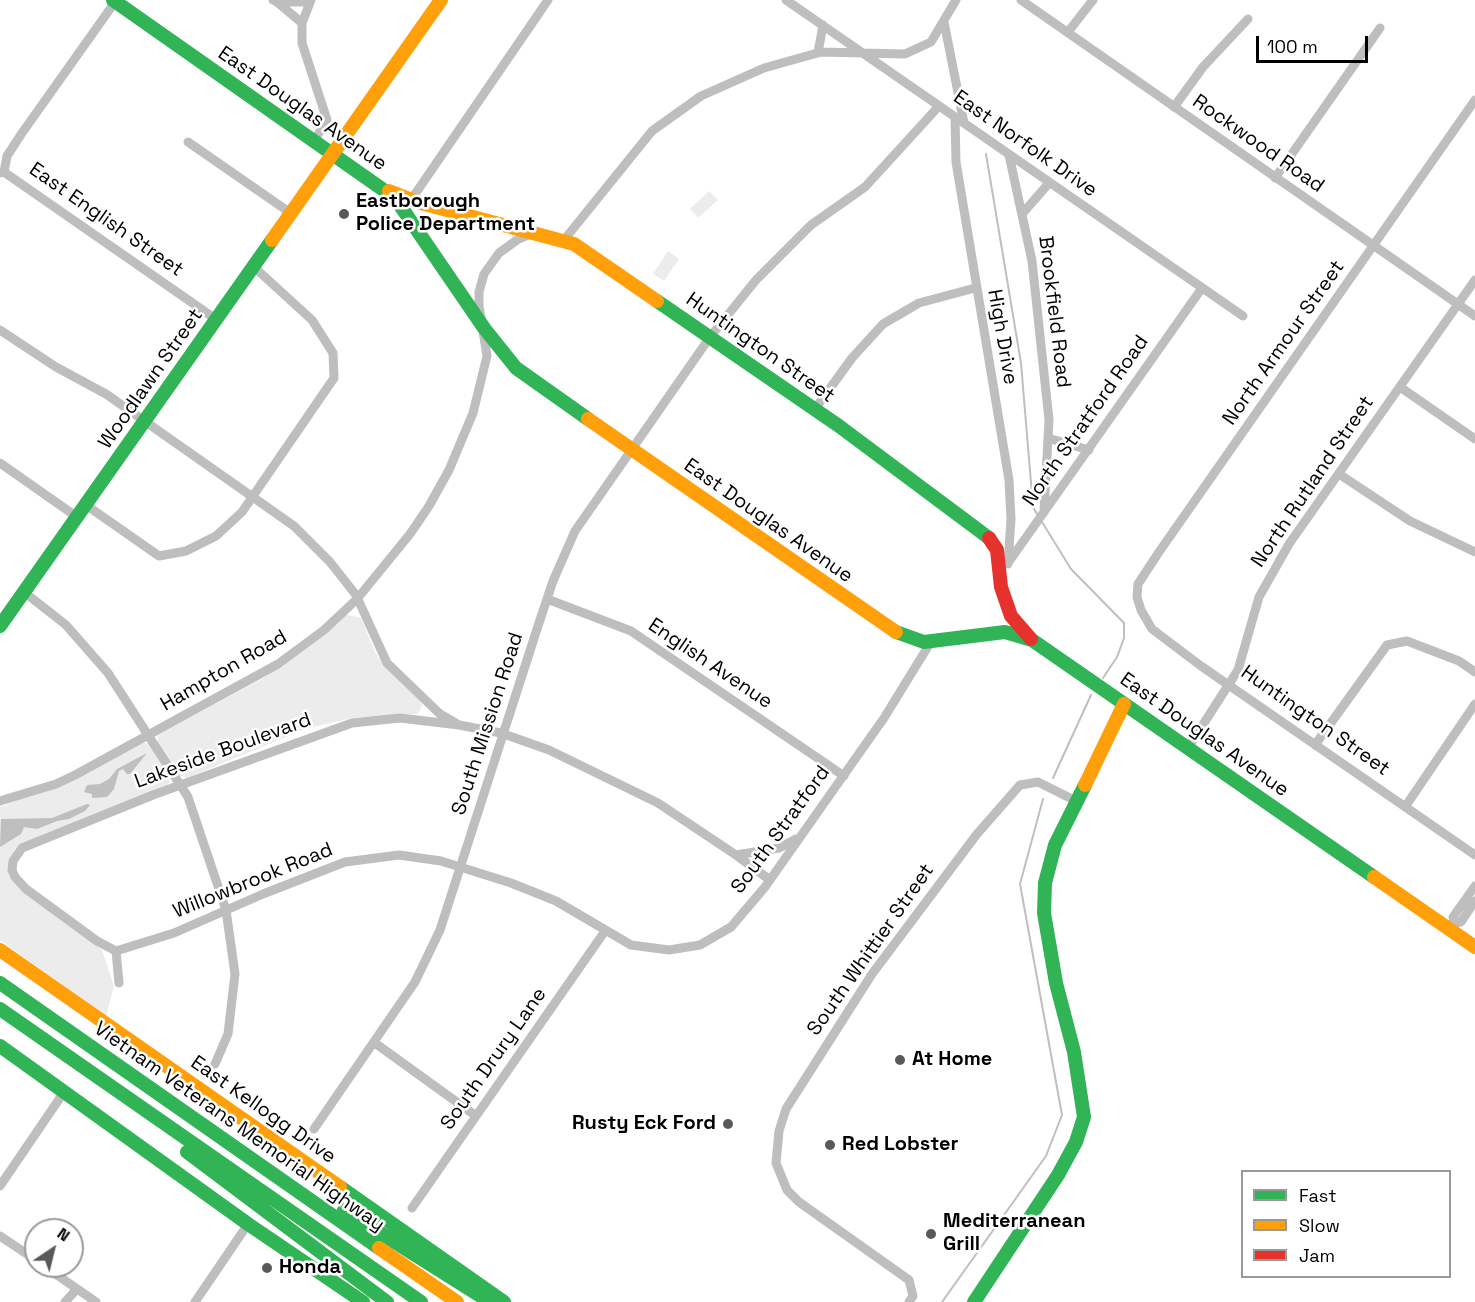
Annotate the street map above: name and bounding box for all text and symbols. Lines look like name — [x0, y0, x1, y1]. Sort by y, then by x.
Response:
scale bar — [1259, 24, 1372, 62]
text: 100 m — [1267, 35, 1318, 58]
street label: East Douglas Avenue — [213, 42, 391, 176]
street label: East Norfolk Drive — [949, 85, 1101, 203]
street label: Rockwood Road — [1187, 90, 1329, 198]
street label: East English Street — [24, 158, 188, 282]
place label: Eastborough Police Department — [356, 190, 535, 237]
marker: Eastborough Police Department — [337, 207, 351, 221]
street label: Brookfield Road — [1033, 235, 1075, 389]
street label: North Armour Street — [1218, 256, 1350, 430]
street label: Huntington Street — [681, 288, 839, 408]
street label: High Drive — [982, 288, 1022, 386]
street label: Woodlawn Street — [94, 304, 208, 454]
street label: North Stratford Road — [1018, 331, 1154, 511]
street label: North Rutland Street — [1247, 392, 1379, 572]
street label: East Douglas Avenue — [679, 454, 857, 588]
street label: English Avenue — [643, 614, 777, 714]
street label: Hampton Road — [157, 625, 291, 717]
street label: South Mission Road — [447, 630, 529, 818]
street label: Huntington Street — [1236, 661, 1394, 781]
street label: East Douglas Avenue — [1115, 668, 1293, 802]
street label: Lakeside Boulevard — [132, 708, 314, 794]
street label: South Stratford — [727, 761, 835, 899]
street label: Willowbrook Road — [170, 838, 336, 924]
street label: South Whittier Street — [803, 859, 939, 1041]
street label: South Drury Lane — [436, 983, 552, 1135]
street label: Vietnam Veterans Memorial Highway — [89, 1017, 389, 1237]
place label: At Home — [912, 1048, 992, 1072]
street label: East Kellogg Drive — [186, 1051, 340, 1169]
marker: At Home — [893, 1053, 907, 1067]
place label: Rusty Eck Ford — [572, 1112, 716, 1136]
marker: Rusty Eck Ford — [721, 1117, 735, 1131]
place label: Red Lobster — [842, 1133, 958, 1157]
marker: Red Lobster — [823, 1138, 837, 1152]
legend — [1241, 1170, 1451, 1278]
text: Fast — [1299, 1184, 1336, 1207]
place label: Mediterranean Grill — [943, 1210, 1085, 1257]
text: Slow — [1299, 1214, 1340, 1237]
north arrow — [24, 1218, 84, 1278]
text: N — [53, 1223, 74, 1246]
marker: Mediterranean Grill — [924, 1227, 938, 1241]
text: Jam — [1299, 1244, 1335, 1267]
place label: Honda — [279, 1256, 341, 1280]
marker: Honda — [260, 1261, 274, 1275]

